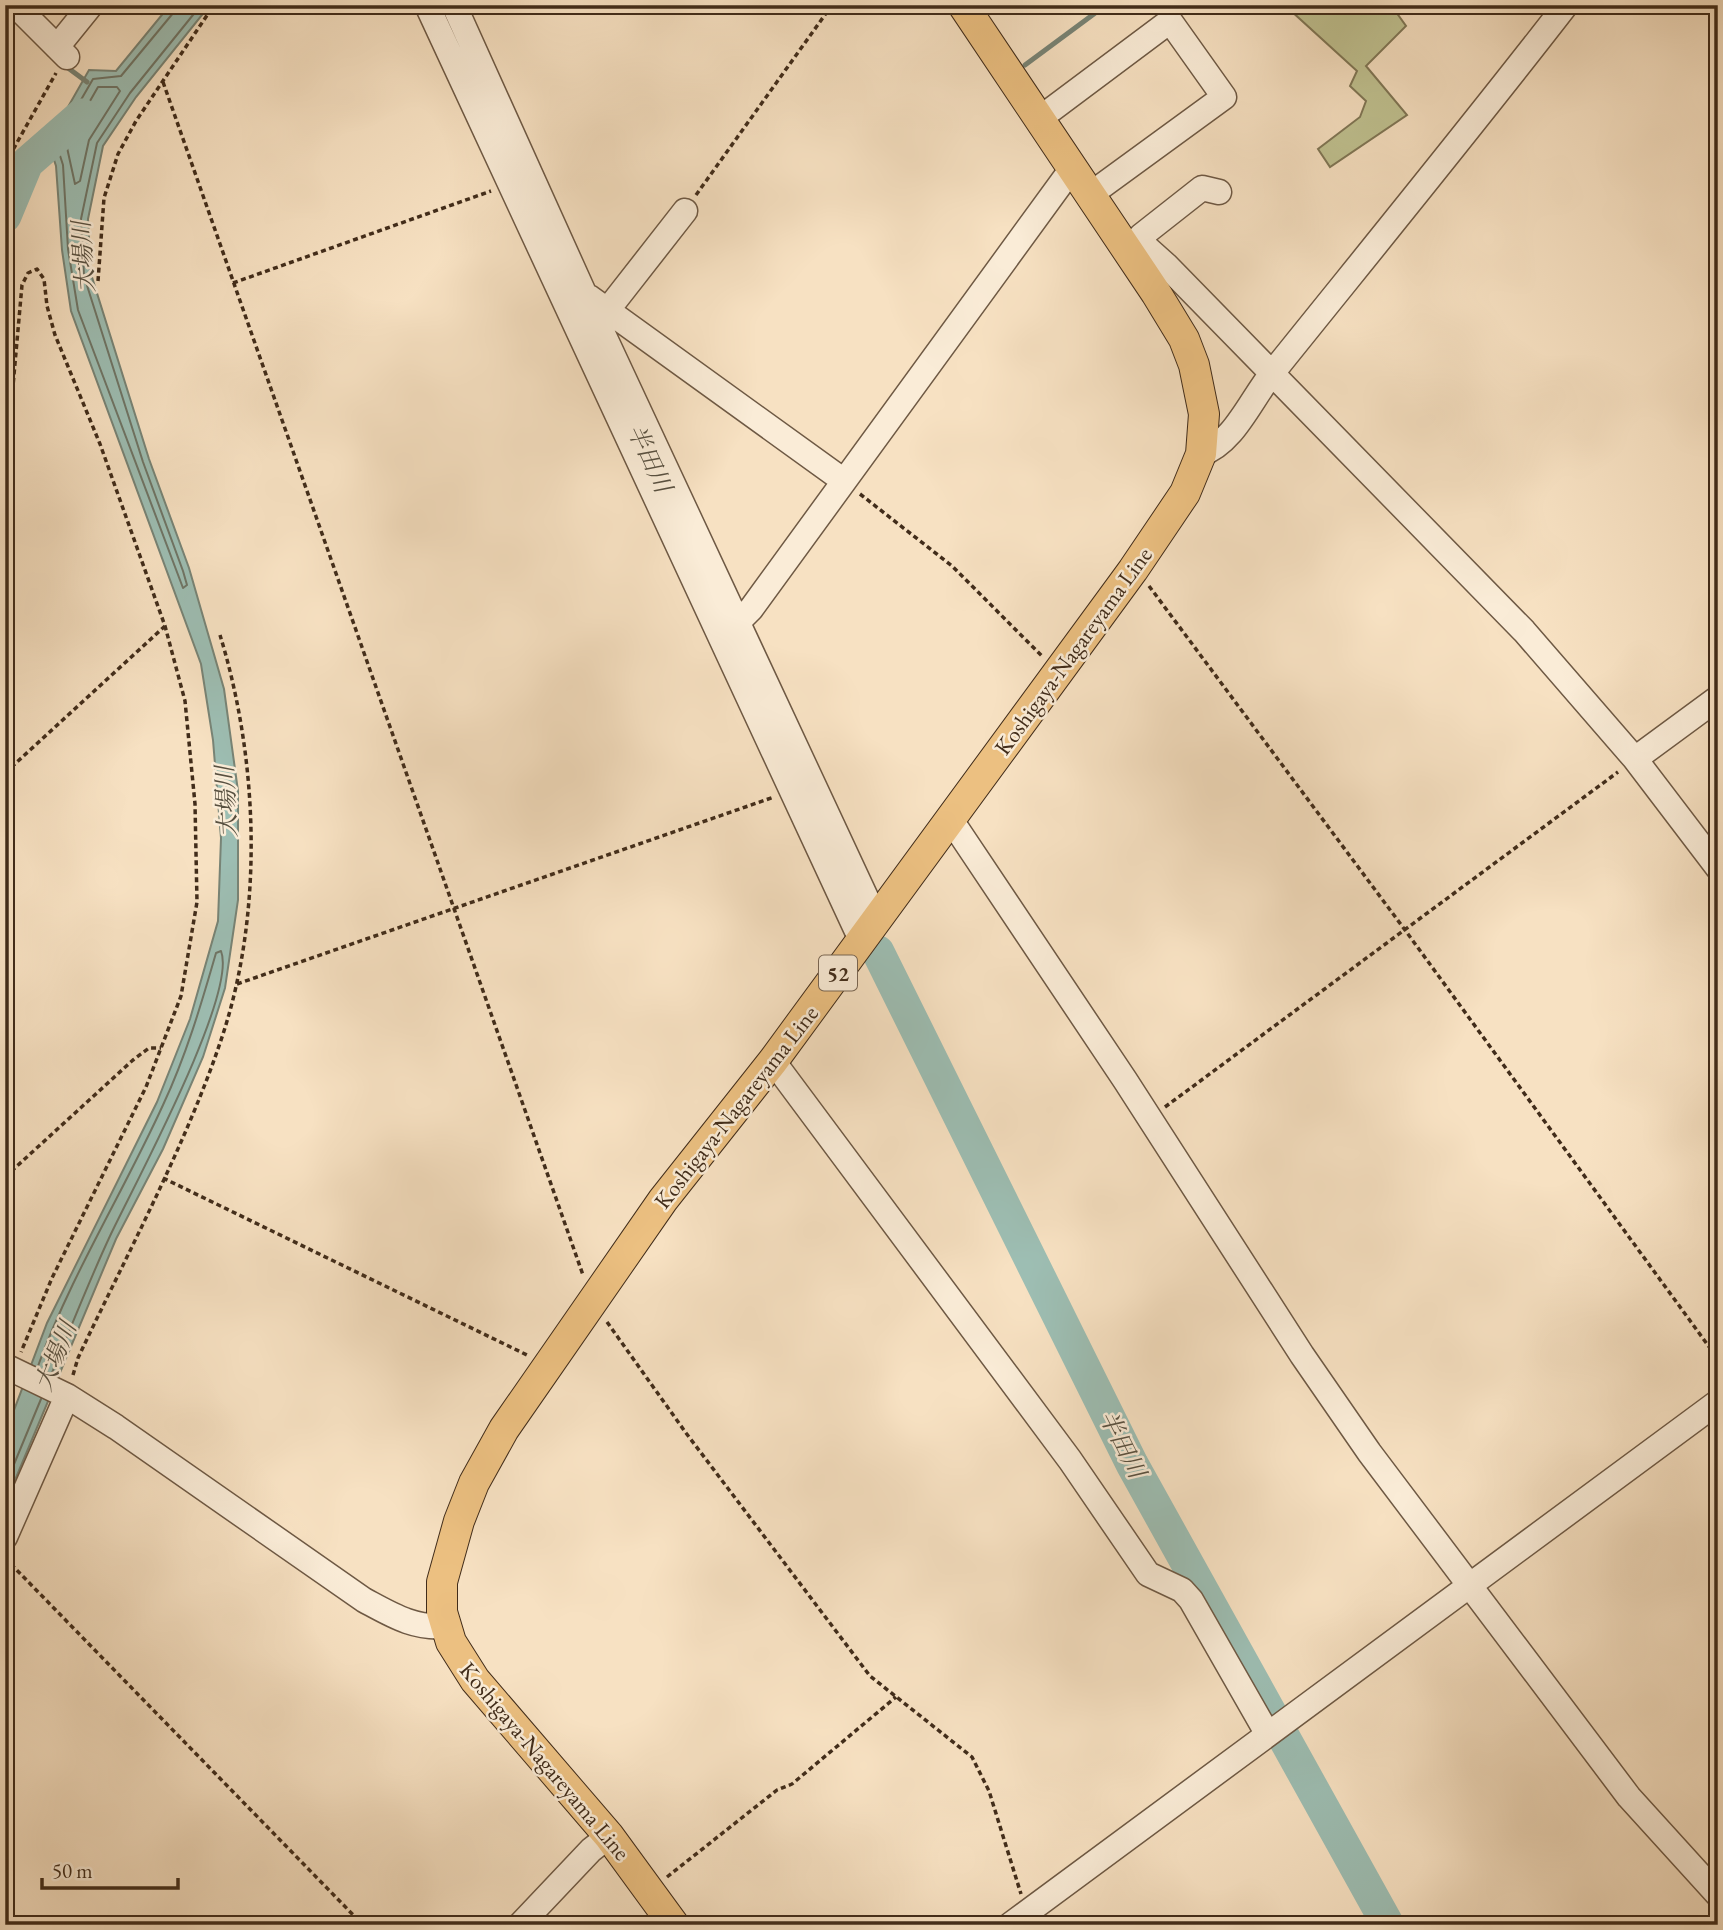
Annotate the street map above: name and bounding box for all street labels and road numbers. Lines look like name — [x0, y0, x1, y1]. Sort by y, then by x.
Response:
street label: Koshigaya-Nagareyama Line — [987, 541, 1159, 761]
road number: 52 — [819, 956, 857, 990]
street label: Koshigaya-Nagareyama Line — [647, 999, 825, 1215]
street label: Koshigaya-Nagareyama Line — [453, 1656, 637, 1866]

